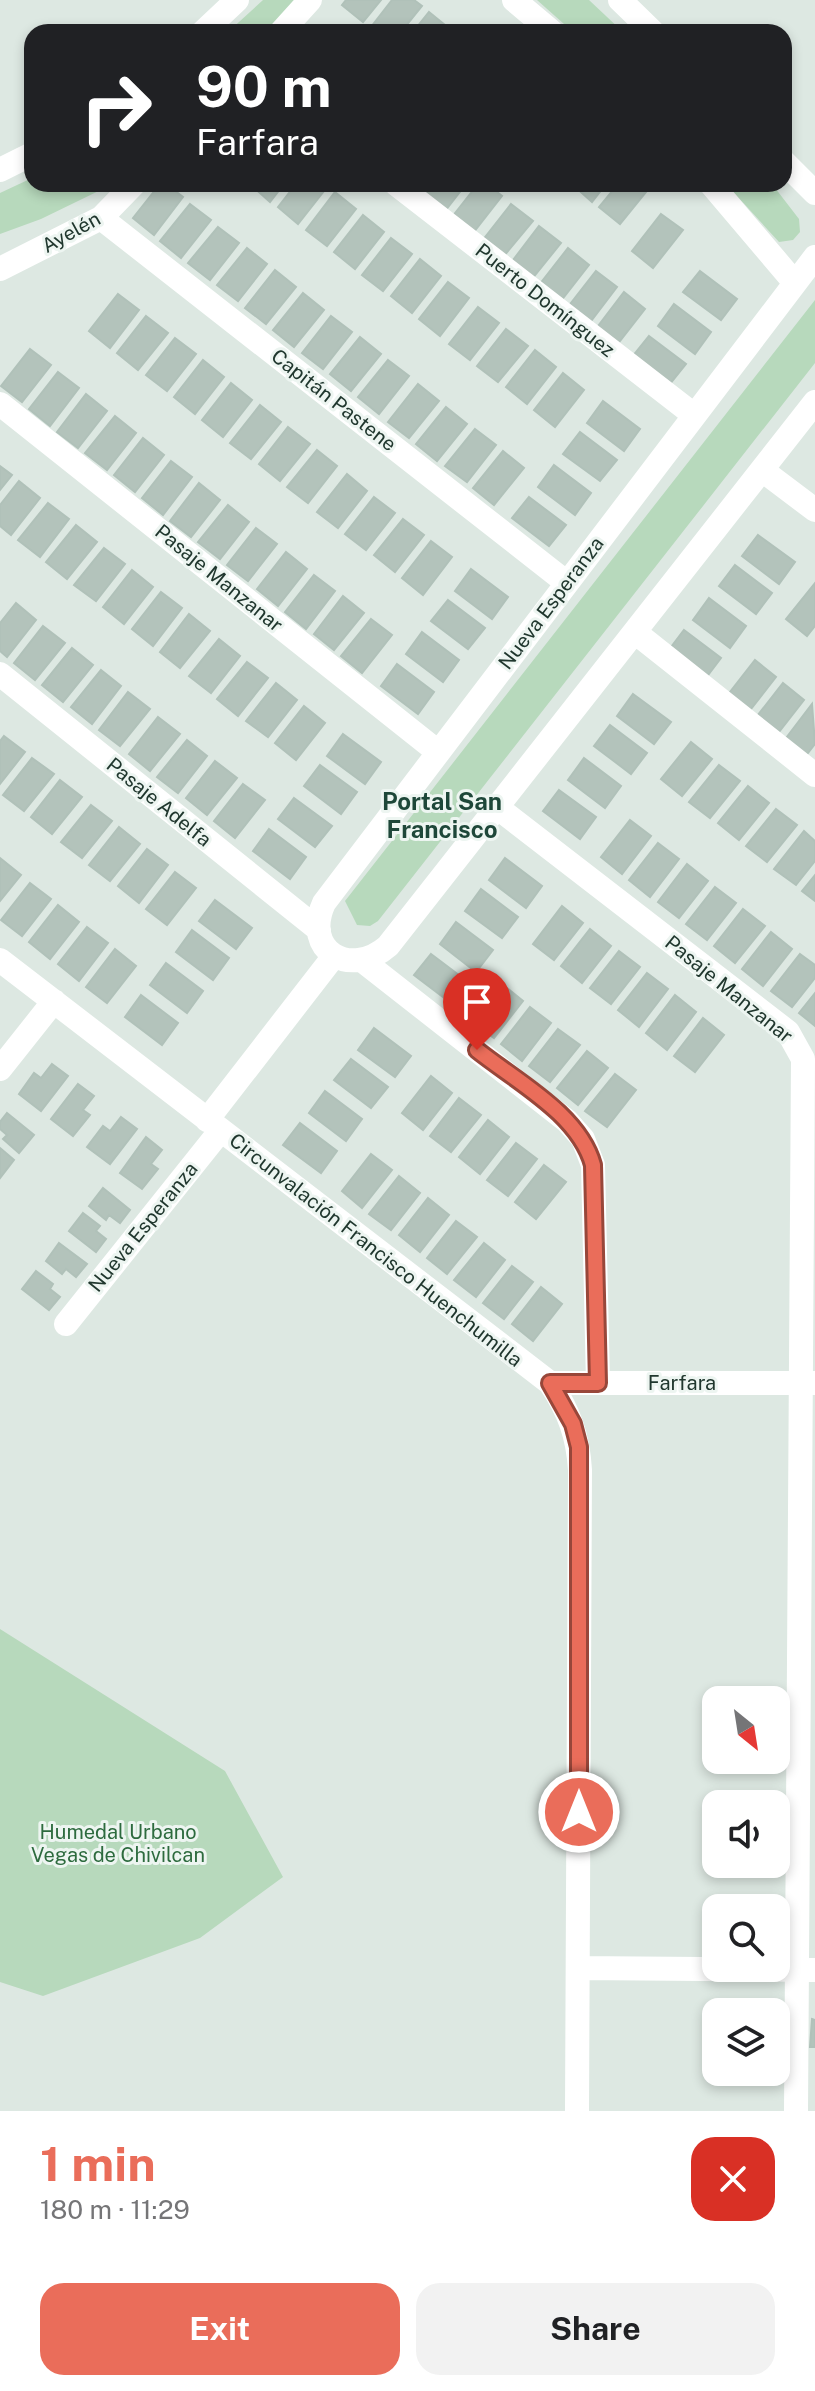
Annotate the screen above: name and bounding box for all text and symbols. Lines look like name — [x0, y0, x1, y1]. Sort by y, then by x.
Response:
text: 90 m — [196, 54, 332, 120]
icon: right — [64, 56, 168, 160]
text: Farfara — [196, 121, 319, 163]
street label: Ayelén — [38, 206, 104, 258]
street label: Puerto Domínguez — [471, 238, 619, 362]
street label: Capitán Pastene — [267, 344, 401, 456]
street label: Pasaje Manzanar — [150, 519, 288, 637]
street label: Nueva Esperanza — [493, 532, 609, 674]
street label: Pasaje Adelfa — [102, 752, 216, 852]
district label: Portal San Francisco — [382, 787, 502, 843]
street label: Pasaje Manzanar — [660, 930, 798, 1048]
pin — [443, 968, 511, 1050]
icon: arrive — [455, 980, 499, 1024]
street label: Circunvalación Francisco Huenchumilla — [225, 1128, 527, 1372]
street label: Nueva Esperanza — [83, 1157, 203, 1297]
street label: Farfara — [648, 1371, 716, 1395]
north arrow — [702, 1686, 790, 1774]
map controls — [702, 1686, 790, 2086]
position arrow — [537, 1770, 621, 1854]
button: sound — [702, 1790, 790, 1878]
park label: Humedal Urbano Vegas de Chivilcan — [31, 1820, 205, 1867]
button: search — [702, 1894, 790, 1982]
button: layers — [702, 1998, 790, 2086]
text: 1 min — [40, 2135, 156, 2192]
button: close — [691, 2137, 775, 2221]
text: 180 m · 11:29 — [40, 2194, 190, 2225]
button: Exit — [40, 2283, 400, 2375]
button: Share — [416, 2283, 775, 2375]

